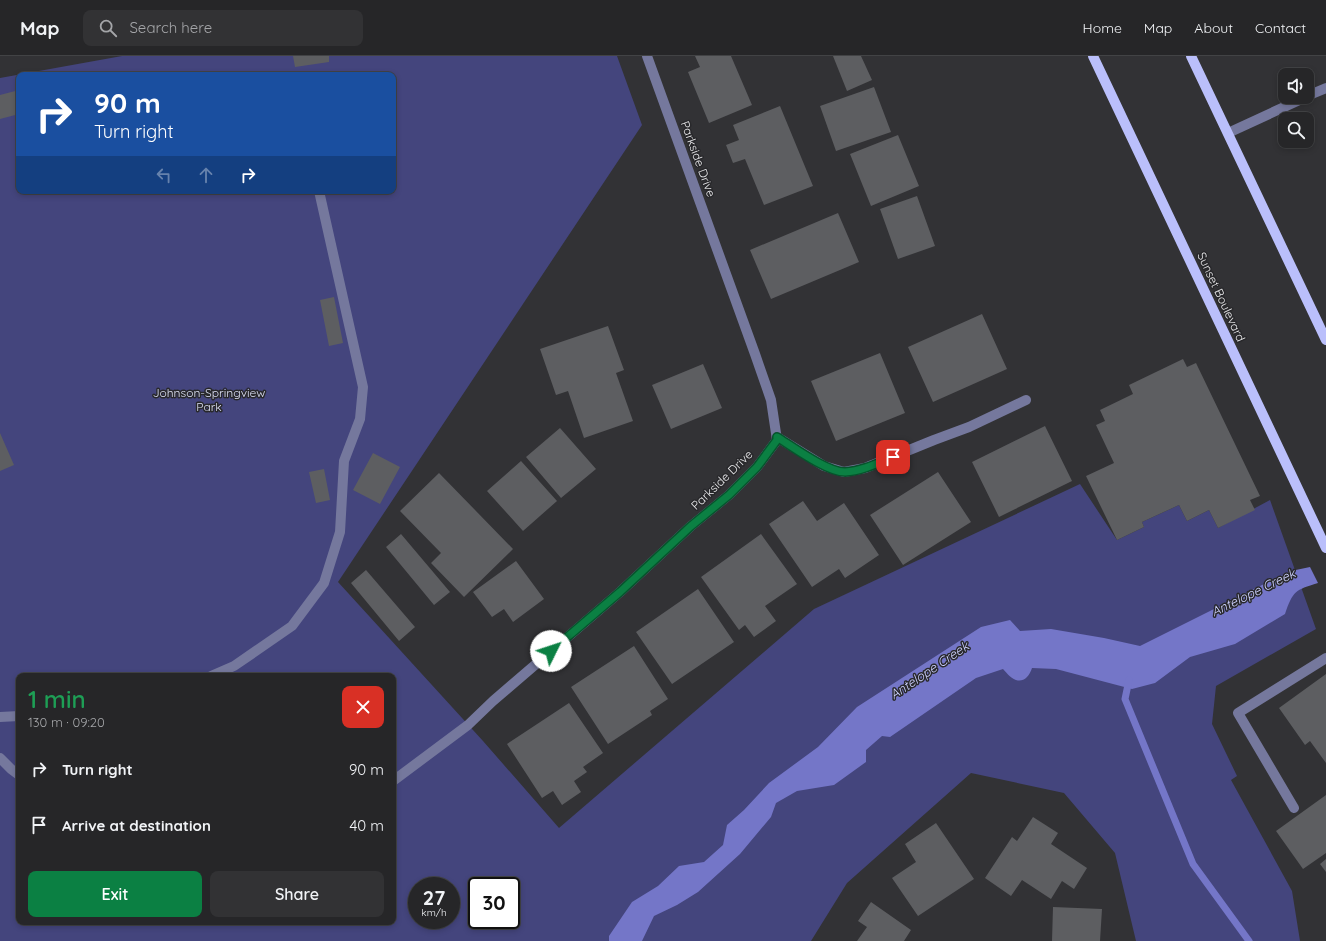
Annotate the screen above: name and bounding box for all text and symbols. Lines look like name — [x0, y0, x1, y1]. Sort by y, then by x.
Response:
search box — [83, 10, 363, 46]
text: Map — [20, 16, 59, 40]
icon: search — [97, 17, 119, 39]
text: Search here — [129, 18, 212, 37]
text: Home — [1083, 19, 1122, 37]
text: Map — [1144, 19, 1172, 37]
text: About — [1194, 19, 1233, 37]
text: Contact — [1255, 19, 1306, 37]
map controls — [1278, 68, 1314, 148]
button: sound — [1278, 68, 1314, 104]
text: 90 m — [94, 85, 161, 120]
icon: right — [28, 88, 80, 140]
button: search — [1278, 112, 1314, 148]
street label: Parkside Drive — [678, 119, 719, 199]
text: Turn right — [94, 120, 174, 143]
icon: left — [153, 164, 175, 186]
icon: ahead — [195, 164, 217, 186]
icon: right — [237, 164, 259, 186]
street label: Sunset Boulevard — [1194, 250, 1249, 344]
park label: Johnson-Springview Park — [153, 385, 265, 414]
pin — [876, 440, 910, 474]
street label: Parkside Drive — [688, 446, 756, 513]
icon: arrive — [882, 446, 904, 468]
water label: Antelope Creek — [1208, 564, 1299, 619]
position arrow — [530, 630, 572, 672]
water label: Antelope Creek — [886, 637, 972, 702]
text: 1 min — [28, 684, 86, 714]
button: close — [342, 686, 384, 728]
text: 130 m · 09:20 — [28, 714, 105, 730]
icon: right — [28, 758, 50, 780]
text: Turn right — [62, 760, 133, 779]
text: 90 m — [349, 760, 384, 779]
icon: arrive — [28, 814, 50, 836]
text: Arrive at destination — [62, 816, 211, 835]
text: 40 m — [349, 816, 384, 835]
button: Exit — [28, 871, 202, 917]
button: Share — [210, 871, 384, 917]
speed limit sign: 30 — [468, 877, 520, 929]
text: 27 — [423, 885, 445, 910]
text: km/h — [421, 906, 447, 919]

